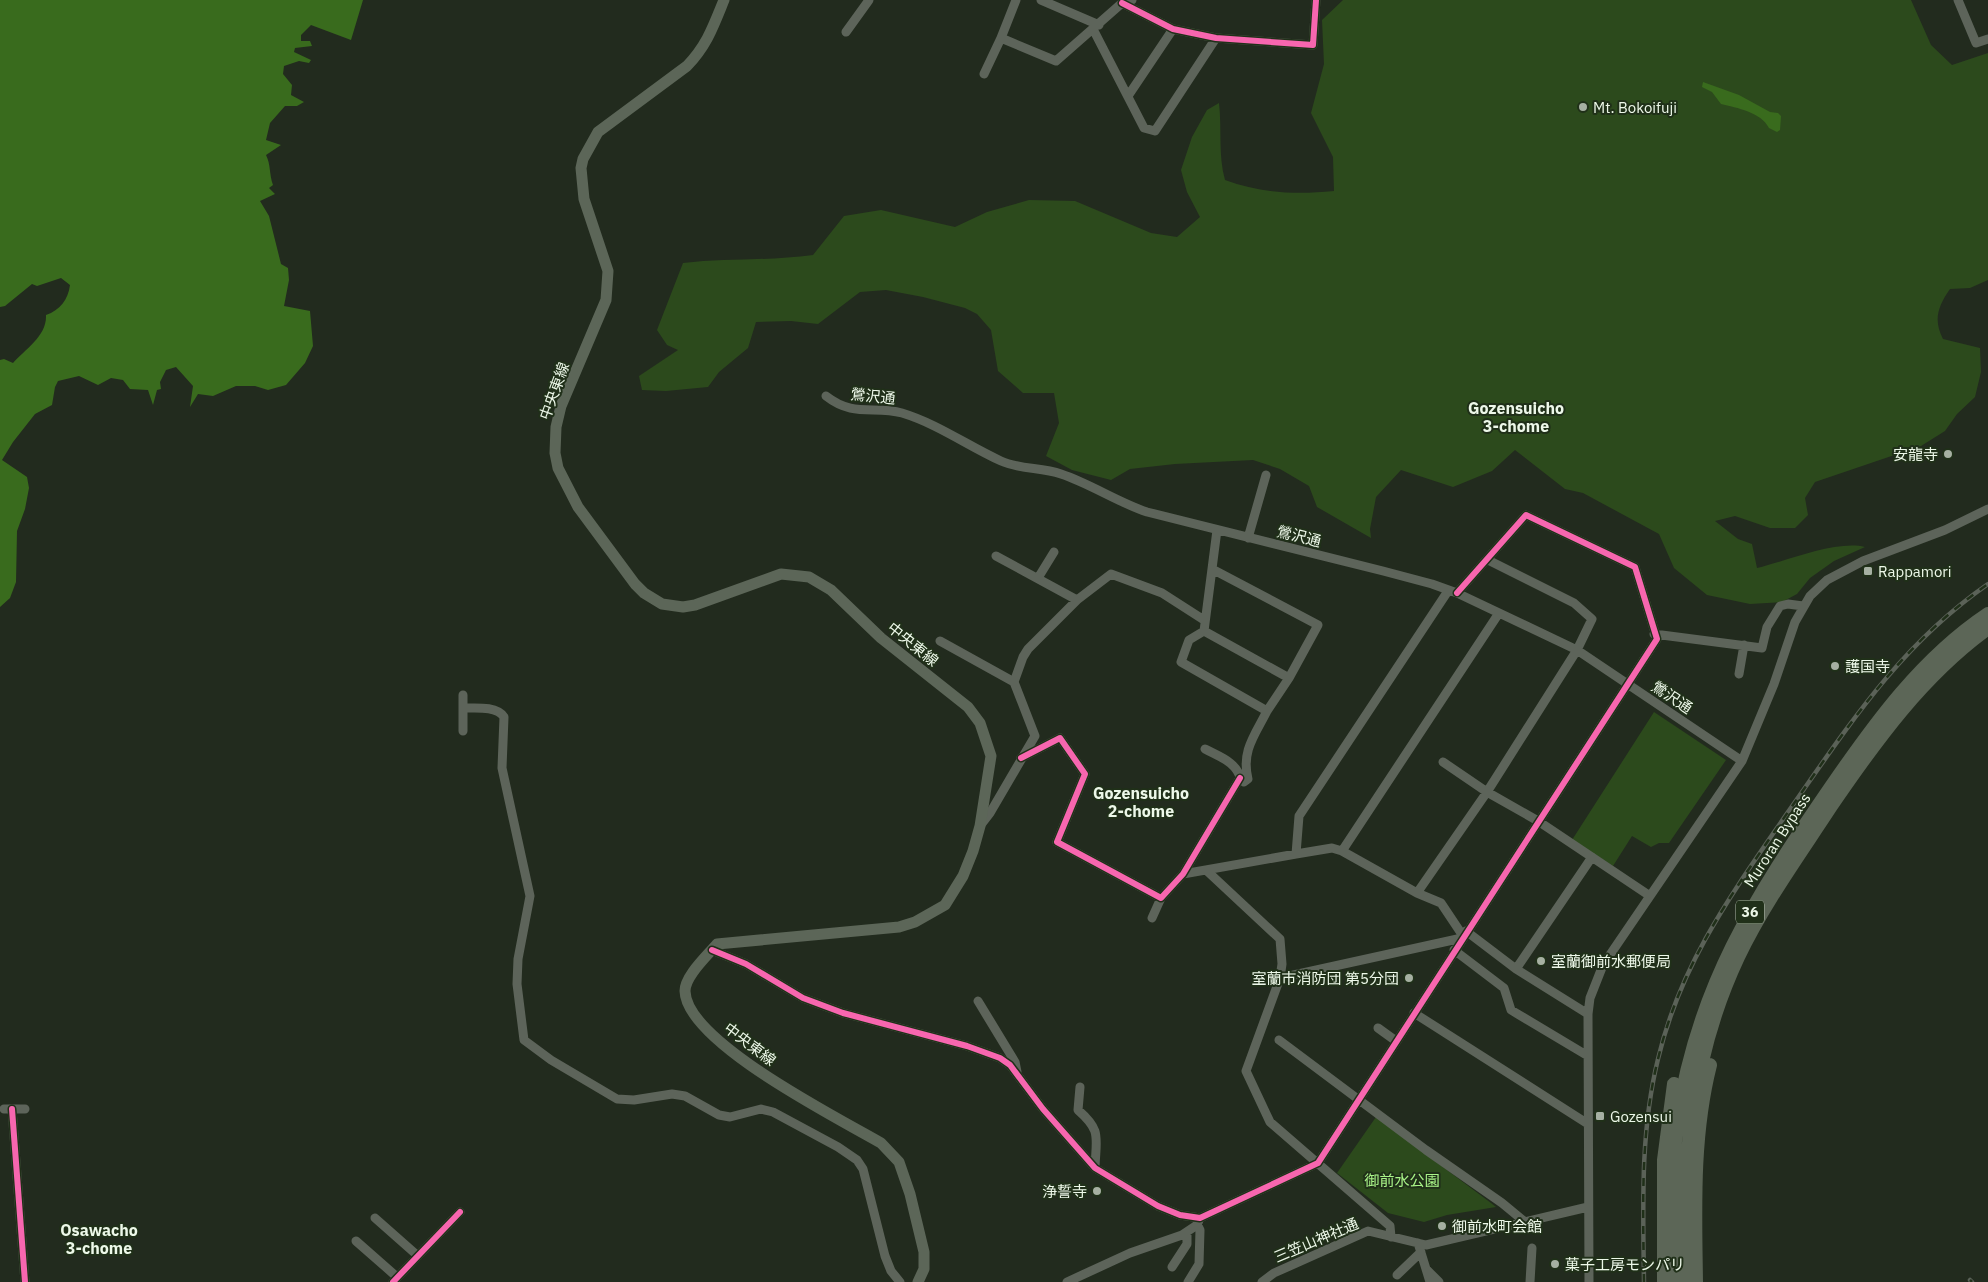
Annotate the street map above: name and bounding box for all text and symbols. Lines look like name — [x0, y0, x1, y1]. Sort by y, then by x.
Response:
place label: Mt. Bokoifuji — [1593, 98, 1677, 117]
marker: Mt. Bokoifuji — [1577, 101, 1589, 113]
street label: 中央東線 — [535, 360, 573, 422]
street label: 鶯沢通 — [850, 384, 896, 408]
district label: Gozensuicho 3-chome — [1468, 398, 1564, 436]
place label: 安龍寺 — [1893, 445, 1938, 464]
marker: 安龍寺 — [1942, 448, 1954, 460]
street label: 鶯沢通 — [1275, 521, 1323, 551]
place label: Rappamori — [1878, 562, 1952, 581]
marker: Rappamori — [1862, 565, 1874, 577]
street label: 中央東線 — [884, 618, 942, 670]
place label: 護国寺 — [1845, 657, 1890, 676]
marker: 護国寺 — [1829, 660, 1841, 672]
street label: 鶯沢通 — [1648, 677, 1696, 717]
district label: Gozensuicho 2-chome — [1093, 783, 1189, 821]
street label: Muroran Bypass — [1740, 789, 1814, 891]
road number: 36 — [1736, 900, 1764, 924]
place label: 室蘭御前水郵便局 — [1551, 952, 1671, 971]
marker: 室蘭御前水郵便局 — [1535, 955, 1547, 967]
place label: 室蘭市消防団 第5分団 — [1251, 969, 1399, 988]
marker: 室蘭市消防団 第5分団 — [1403, 972, 1415, 984]
street label: 中央東線 — [720, 1018, 780, 1070]
place label: Gozensui — [1610, 1107, 1672, 1126]
marker: Gozensui — [1594, 1110, 1606, 1122]
park label: 御前水公園 — [1364, 1171, 1440, 1190]
place label: 浄誓寺 — [1042, 1182, 1087, 1201]
marker: 浄誓寺 — [1091, 1185, 1103, 1197]
street label: 三笠山神社通 — [1271, 1214, 1361, 1266]
place label: 御前水町会館 — [1452, 1217, 1542, 1236]
district label: Osawacho 3-chome — [60, 1220, 138, 1258]
marker: 御前水町会館 — [1436, 1220, 1448, 1232]
place label: 菓子工房モンパリ — [1565, 1255, 1685, 1274]
marker: 菓子工房モンパリ — [1549, 1258, 1561, 1270]

